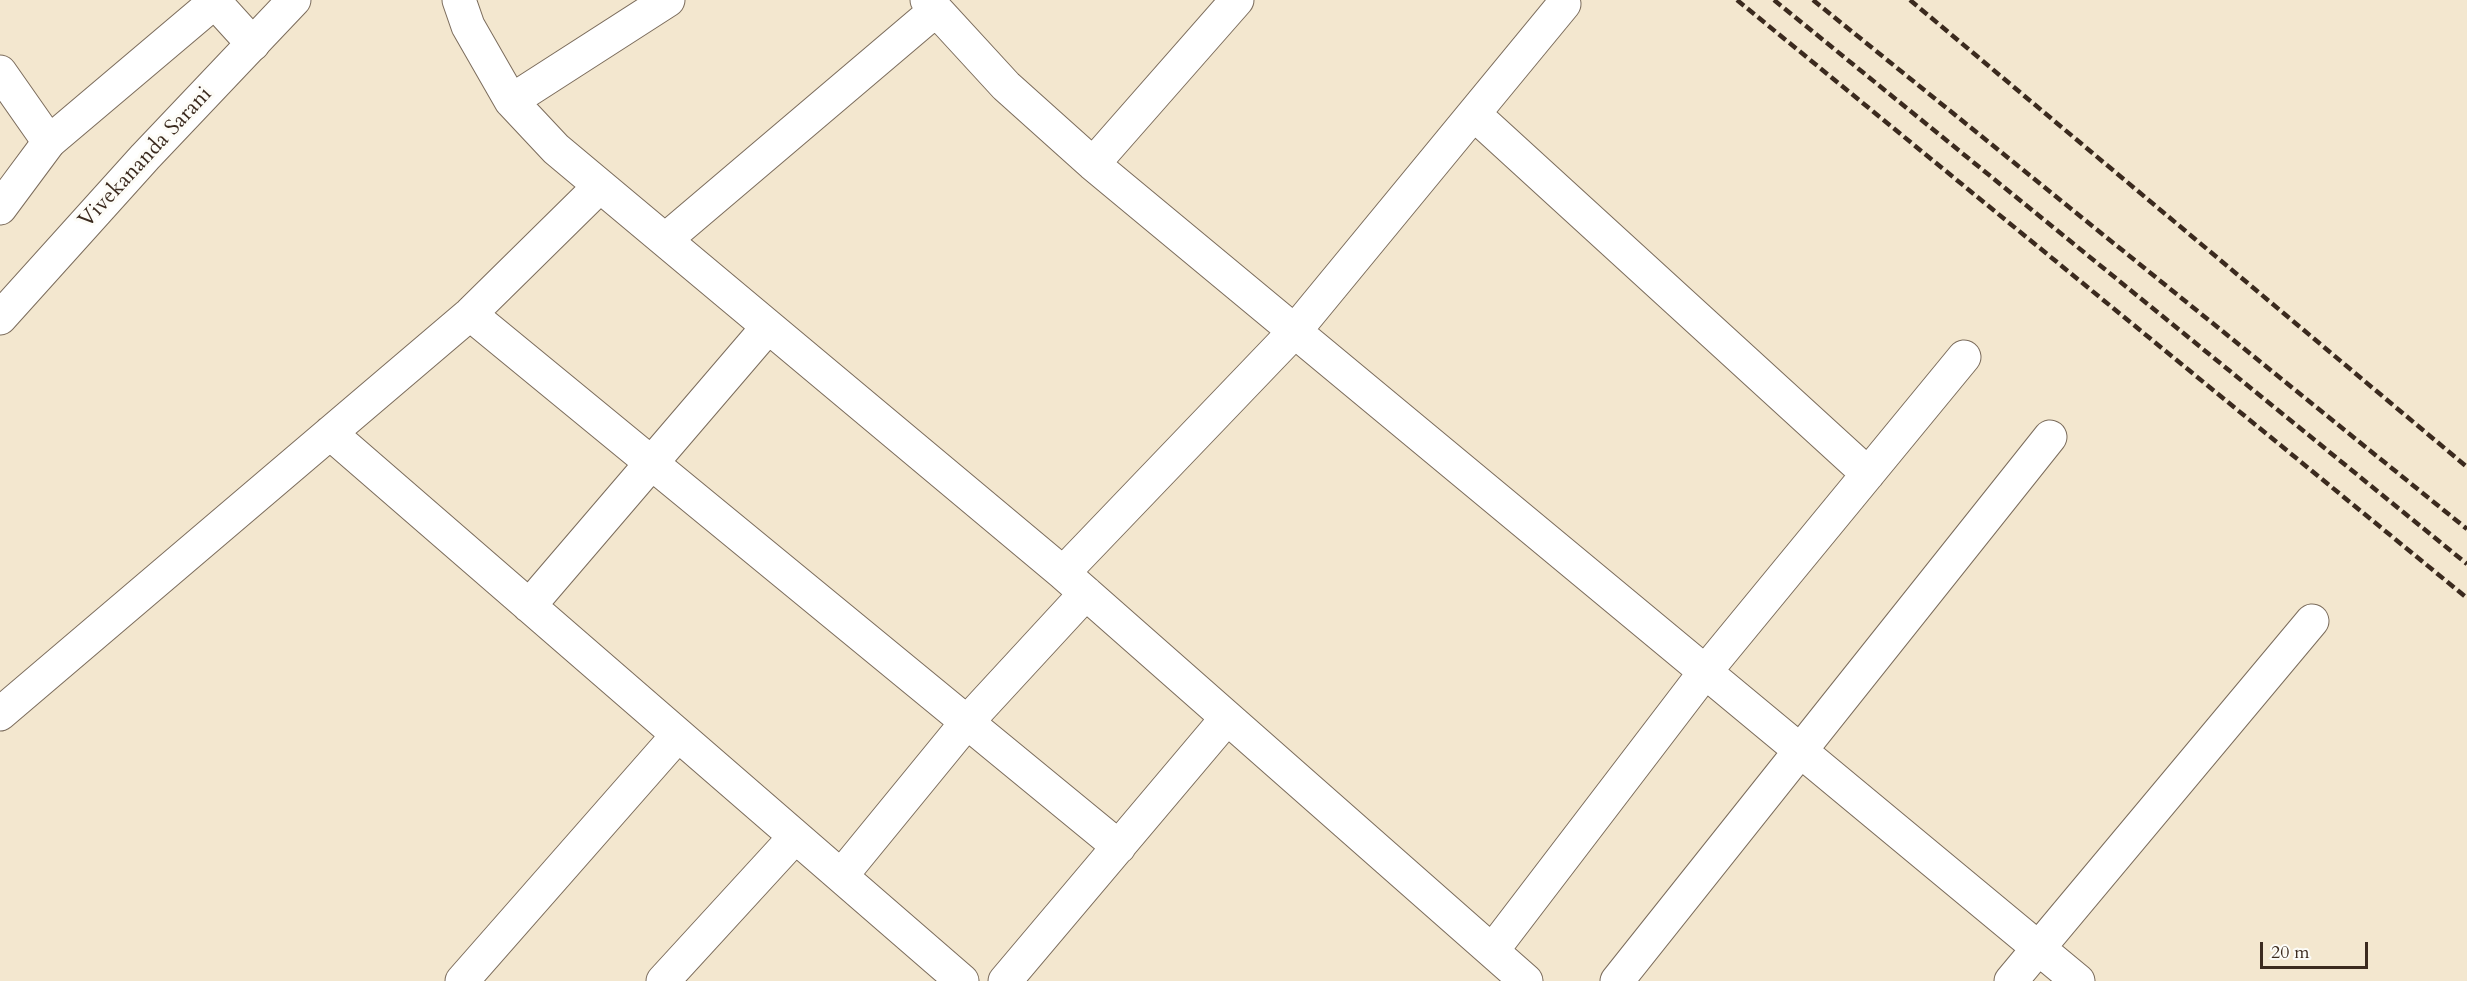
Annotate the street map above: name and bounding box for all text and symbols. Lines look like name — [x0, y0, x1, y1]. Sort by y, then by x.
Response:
street label: Vivekananda Sarani — [74, 82, 218, 234]
scale bar — [2263, 930, 2371, 968]
text: 20 m — [2271, 940, 2310, 965]

